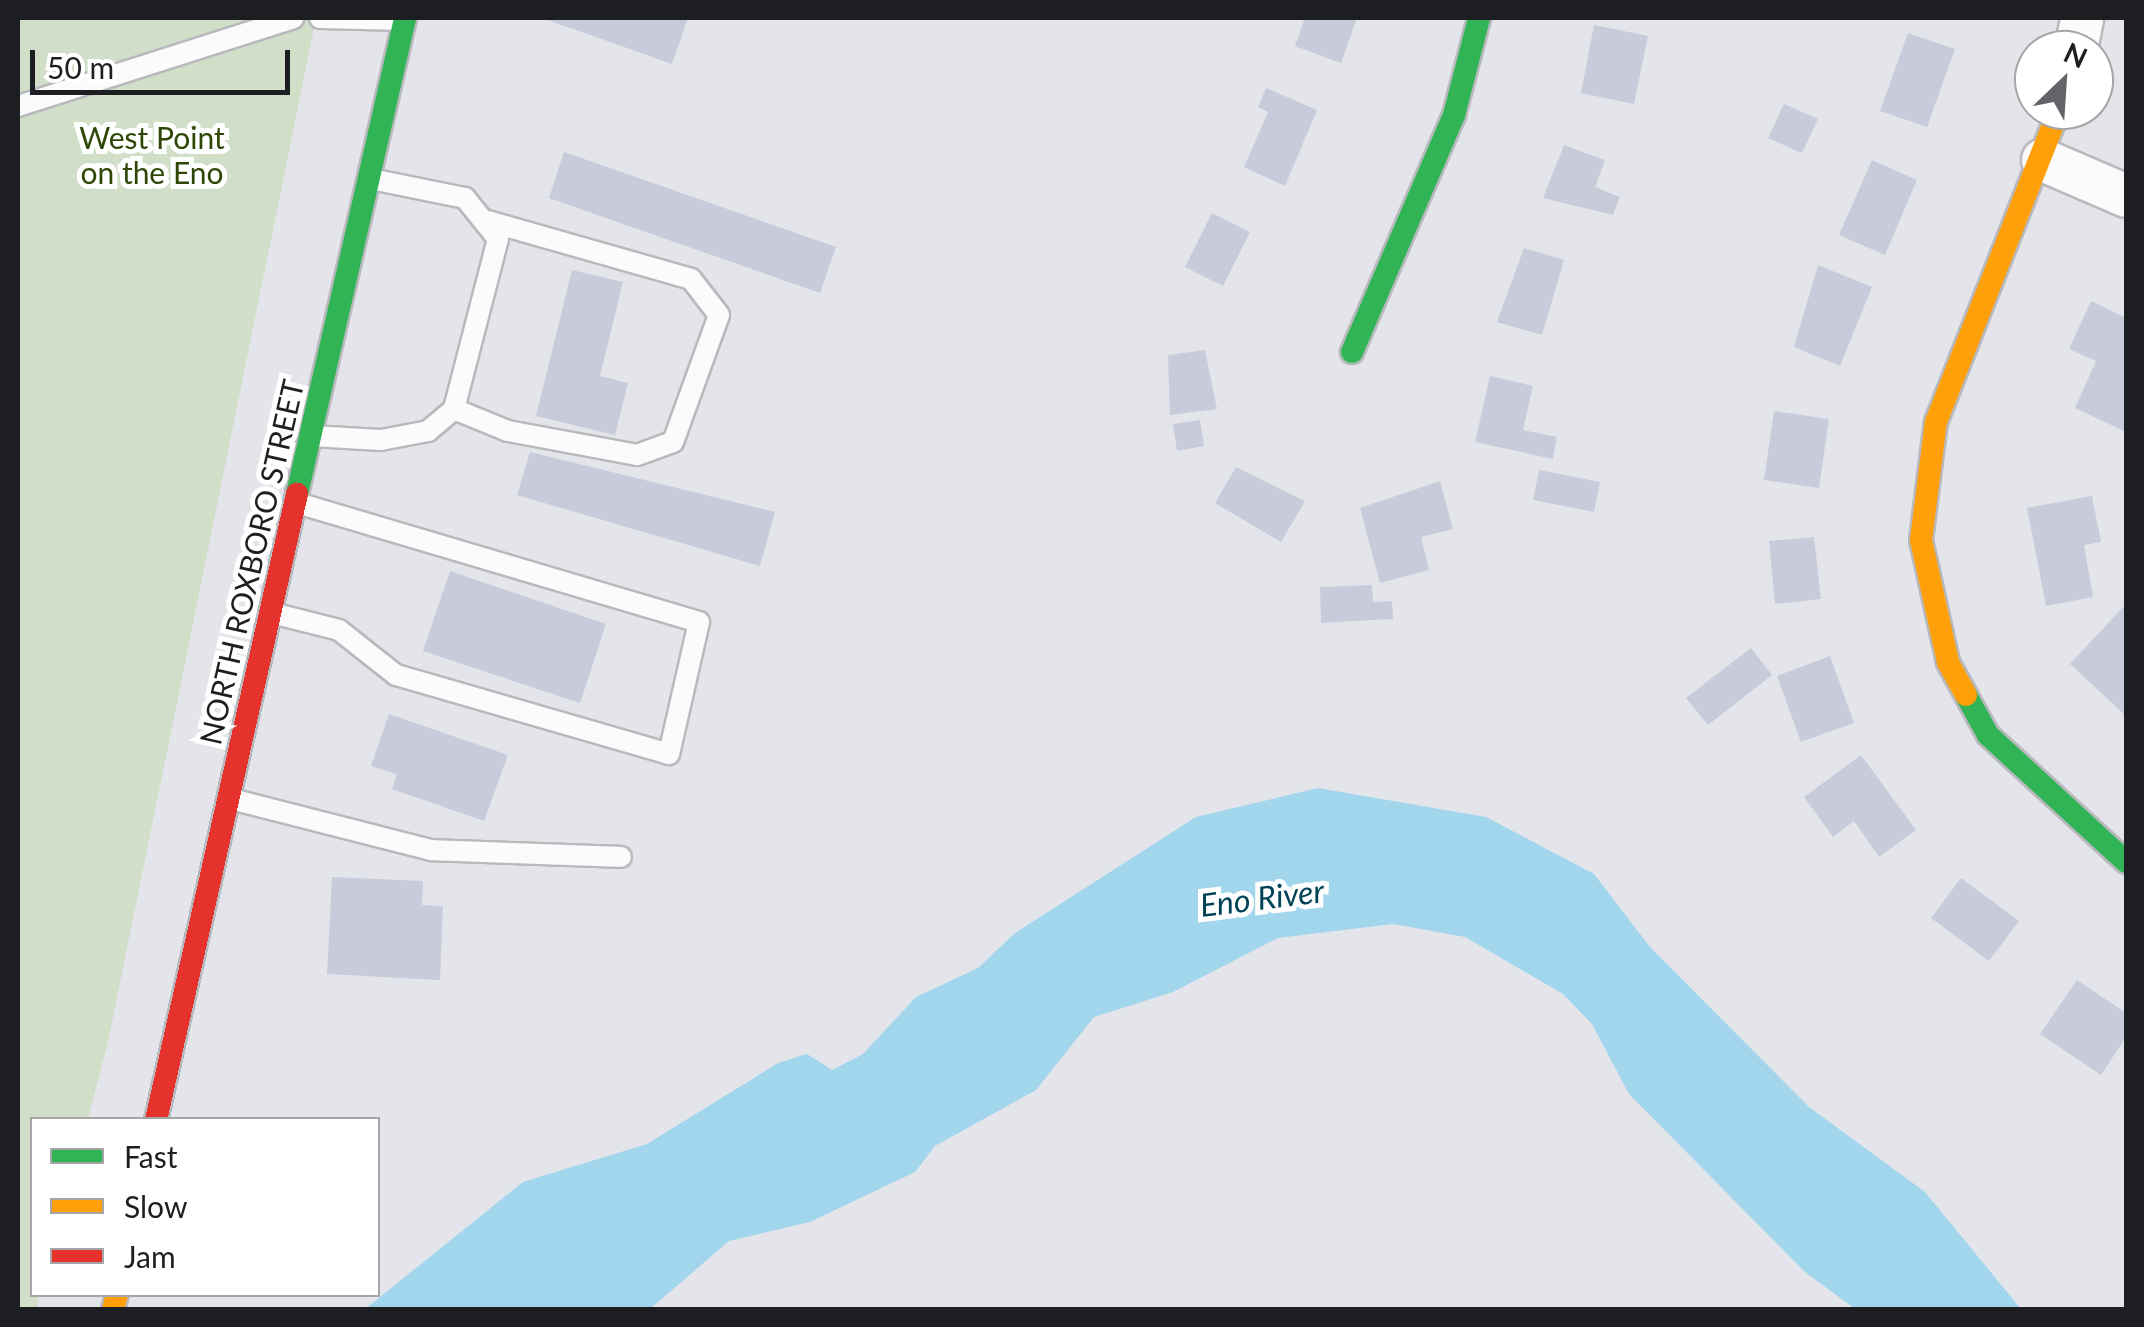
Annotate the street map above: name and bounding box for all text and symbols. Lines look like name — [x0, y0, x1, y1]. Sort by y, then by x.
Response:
scale bar — [35, 30, 295, 92]
north arrow — [2014, 30, 2114, 130]
text: N — [2059, 35, 2093, 75]
text: 50 m — [47, 49, 114, 85]
park label: West Point on the Eno — [79, 119, 225, 190]
street label: NORTH ROXBORO STREET — [191, 376, 311, 748]
water label: Eno River — [1198, 871, 1326, 925]
legend — [30, 1117, 380, 1297]
text: Fast — [124, 1138, 178, 1174]
text: Slow — [124, 1188, 187, 1224]
text: Jam — [124, 1238, 176, 1274]

